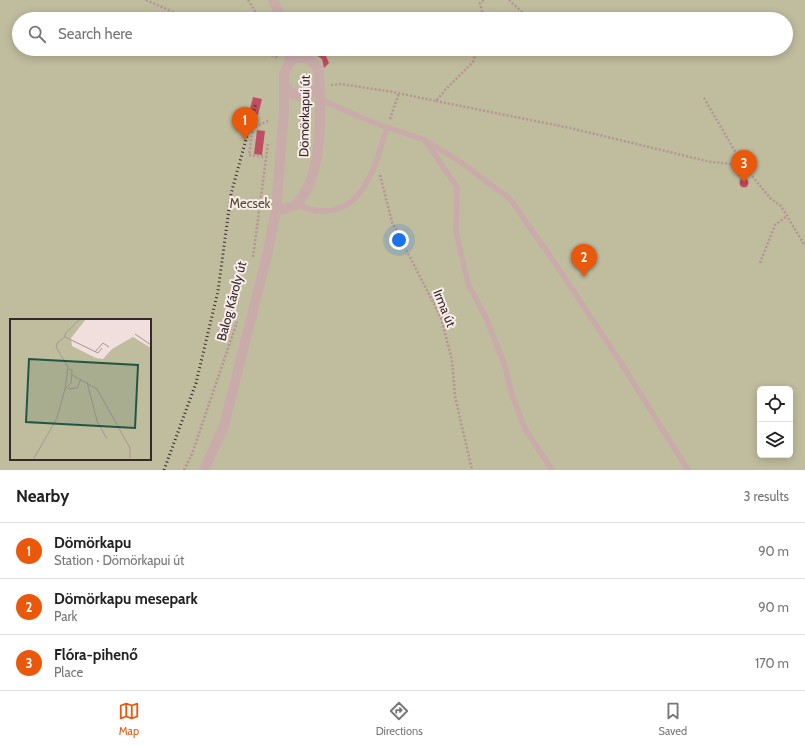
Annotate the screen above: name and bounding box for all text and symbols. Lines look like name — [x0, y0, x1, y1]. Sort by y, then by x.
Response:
search box — [12, 12, 793, 56]
icon: search — [26, 23, 48, 45]
text: Search here — [58, 25, 133, 43]
street label: Dömörkapui út — [295, 74, 313, 157]
pin: 1 — [232, 107, 258, 140]
pin: 3 — [731, 150, 757, 183]
park label: Mecsek — [230, 195, 271, 211]
your location — [389, 230, 409, 250]
pin: 2 — [571, 244, 597, 277]
street label: Balog Károly út — [213, 259, 249, 343]
street label: Irma út — [430, 287, 460, 330]
inset map — [10, 319, 151, 460]
map controls — [757, 386, 793, 458]
button: locate — [757, 386, 793, 422]
button: layers — [757, 422, 793, 458]
text: Nearby — [16, 486, 69, 506]
text: 3 results — [743, 488, 789, 504]
text: Dömörkapu — [54, 534, 131, 552]
text: 1 — [27, 543, 31, 559]
text: 90 m — [758, 543, 789, 559]
text: Station · Dömörkapui út — [54, 552, 185, 568]
text: Dömörkapu mesepark — [54, 590, 198, 608]
text: 2 — [26, 599, 32, 615]
text: 90 m — [758, 599, 789, 615]
text: Park — [54, 608, 77, 624]
text: Flóra-pihenő — [54, 646, 138, 664]
text: 3 — [25, 655, 33, 671]
text: 170 m — [755, 655, 789, 671]
text: Place — [54, 664, 83, 680]
tab: Map — [118, 700, 140, 738]
tab: Directions — [376, 700, 423, 738]
tab: Saved — [659, 700, 687, 738]

